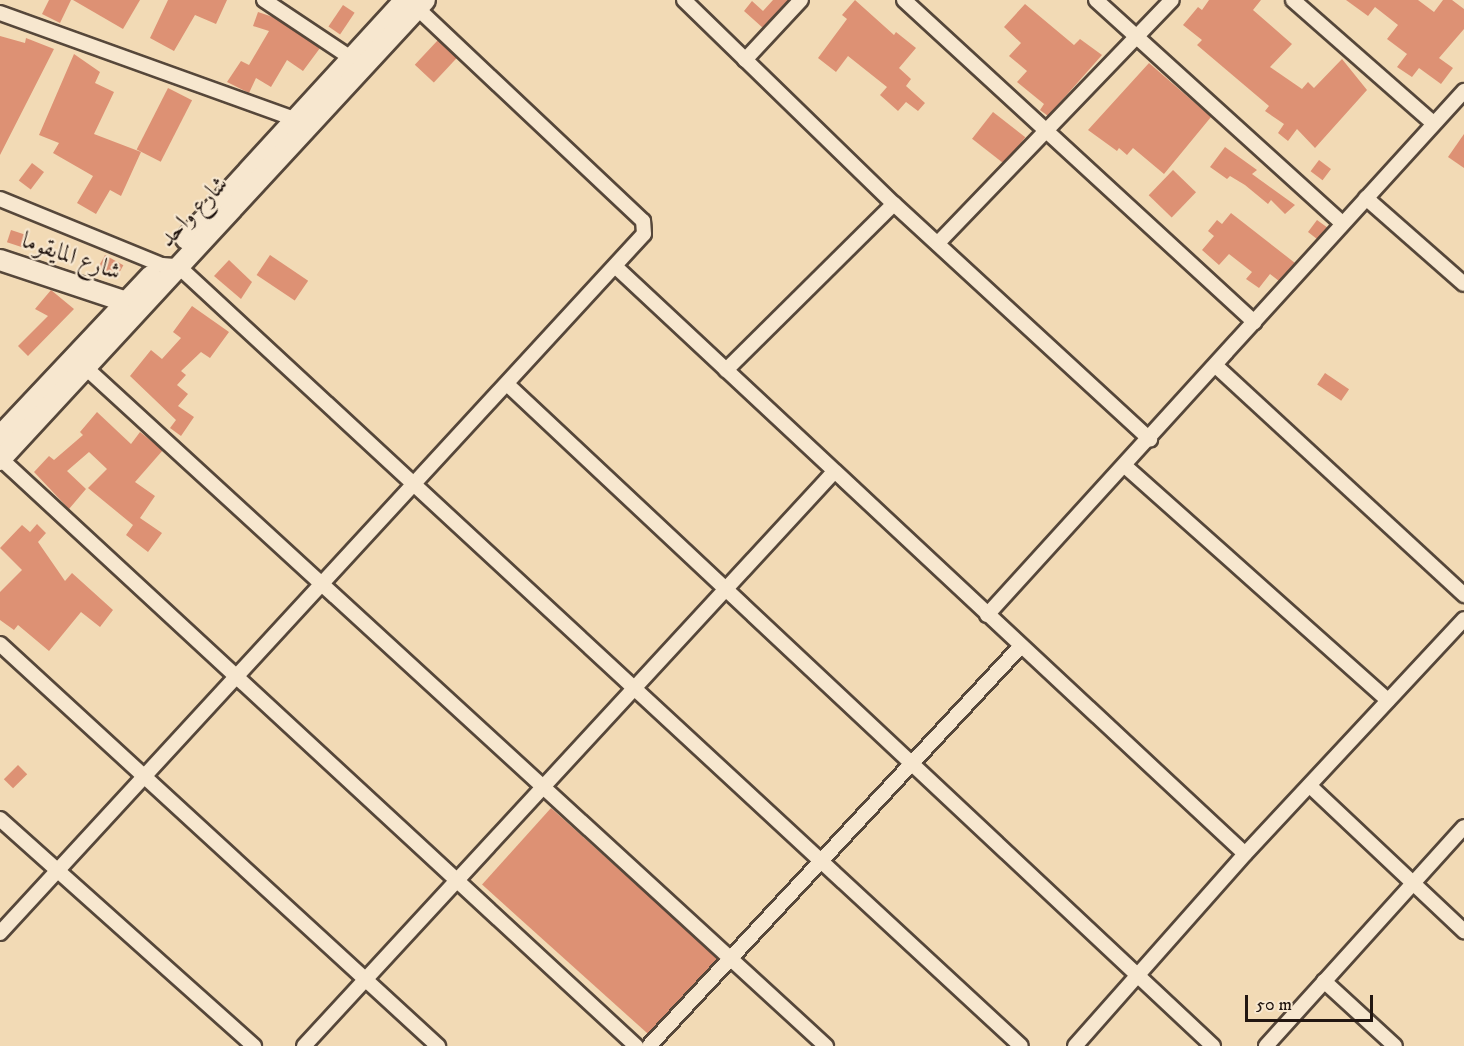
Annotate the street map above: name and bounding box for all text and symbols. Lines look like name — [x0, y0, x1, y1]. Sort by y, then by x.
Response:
street label: شارع واحد — [153, 171, 235, 253]
street label: شارع المايقوما — [18, 227, 124, 287]
scale bar — [1248, 983, 1376, 1021]
text: 50 m — [1256, 994, 1292, 1016]

